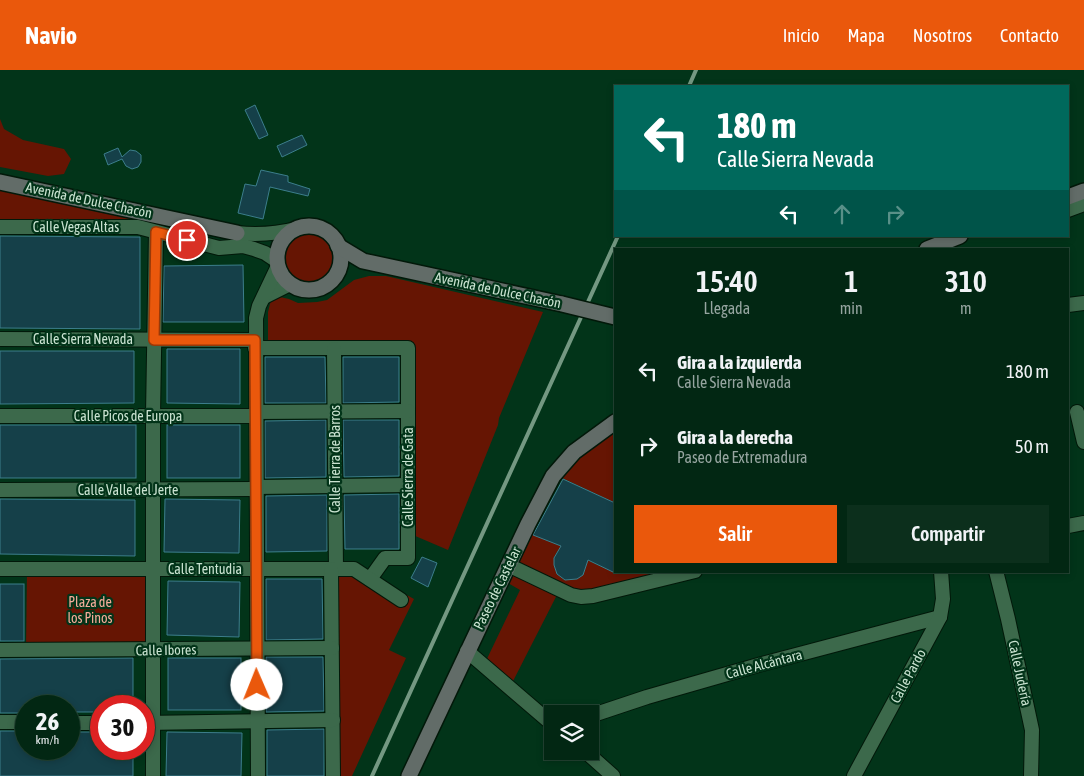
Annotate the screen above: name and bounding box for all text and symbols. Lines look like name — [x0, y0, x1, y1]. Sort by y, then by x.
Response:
text: Navio — [25, 22, 77, 49]
text: Inicio — [783, 25, 819, 46]
text: Mapa — [847, 25, 885, 46]
text: Nosotros — [913, 25, 972, 46]
text: Contacto — [1000, 25, 1059, 46]
icon: left — [634, 105, 699, 170]
text: 180 m — [717, 105, 796, 145]
text: Calle Sierra Nevada — [717, 146, 874, 172]
street label: Avenida de Dulce Chacón — [24, 179, 154, 221]
icon: left — [775, 200, 803, 228]
icon: ahead — [828, 200, 856, 228]
icon: right — [881, 200, 909, 228]
street label: Calle Vegas Altas — [33, 219, 119, 235]
pin — [166, 219, 208, 261]
icon: arrive — [173, 226, 201, 254]
text: 15:40 — [696, 264, 758, 298]
text: 1 — [844, 264, 858, 298]
text: 310 — [945, 264, 987, 298]
street label: Avenida de Dulce Chacón — [433, 269, 563, 311]
text: Llegada — [704, 299, 750, 317]
text: min — [840, 299, 863, 317]
text: m — [960, 299, 972, 317]
street label: Calle Sierra Nevada — [33, 331, 133, 347]
text: Gira a la izquierda — [677, 351, 802, 373]
icon: left — [634, 357, 662, 385]
text: 180 m — [1006, 360, 1049, 382]
text: Calle Sierra Nevada — [677, 373, 791, 391]
street label: Calle Tierra de Barros — [327, 405, 343, 513]
street label: Calle Picos de Europa — [74, 408, 182, 424]
text: Gira a la derecha — [677, 426, 793, 448]
street label: Calle Sierra de Gata — [400, 427, 416, 527]
icon: right — [634, 432, 662, 460]
text: 50 m — [1015, 435, 1049, 457]
text: Paseo de Extremadura — [677, 448, 808, 466]
street label: Calle Valle del Jerte — [78, 482, 178, 498]
button: Salir — [634, 505, 837, 563]
button: Compartir — [847, 505, 1049, 563]
street label: Paseo de Castelar — [470, 543, 524, 632]
street label: Calle Tentudia — [168, 561, 242, 577]
park label: Plaza de los Pinos — [67, 594, 113, 626]
street label: Calle Judería — [1005, 639, 1035, 707]
street label: Calle Ibores — [136, 641, 196, 659]
street label: Calle Alcántara — [724, 646, 804, 682]
street label: Calle Pardo — [887, 646, 929, 706]
position arrow — [230, 658, 282, 710]
speed limit sign: 30 — [90, 695, 155, 760]
map controls — [544, 705, 599, 760]
button: layers — [544, 705, 599, 760]
text: 26 — [36, 707, 59, 735]
text: km/h — [36, 733, 59, 747]

